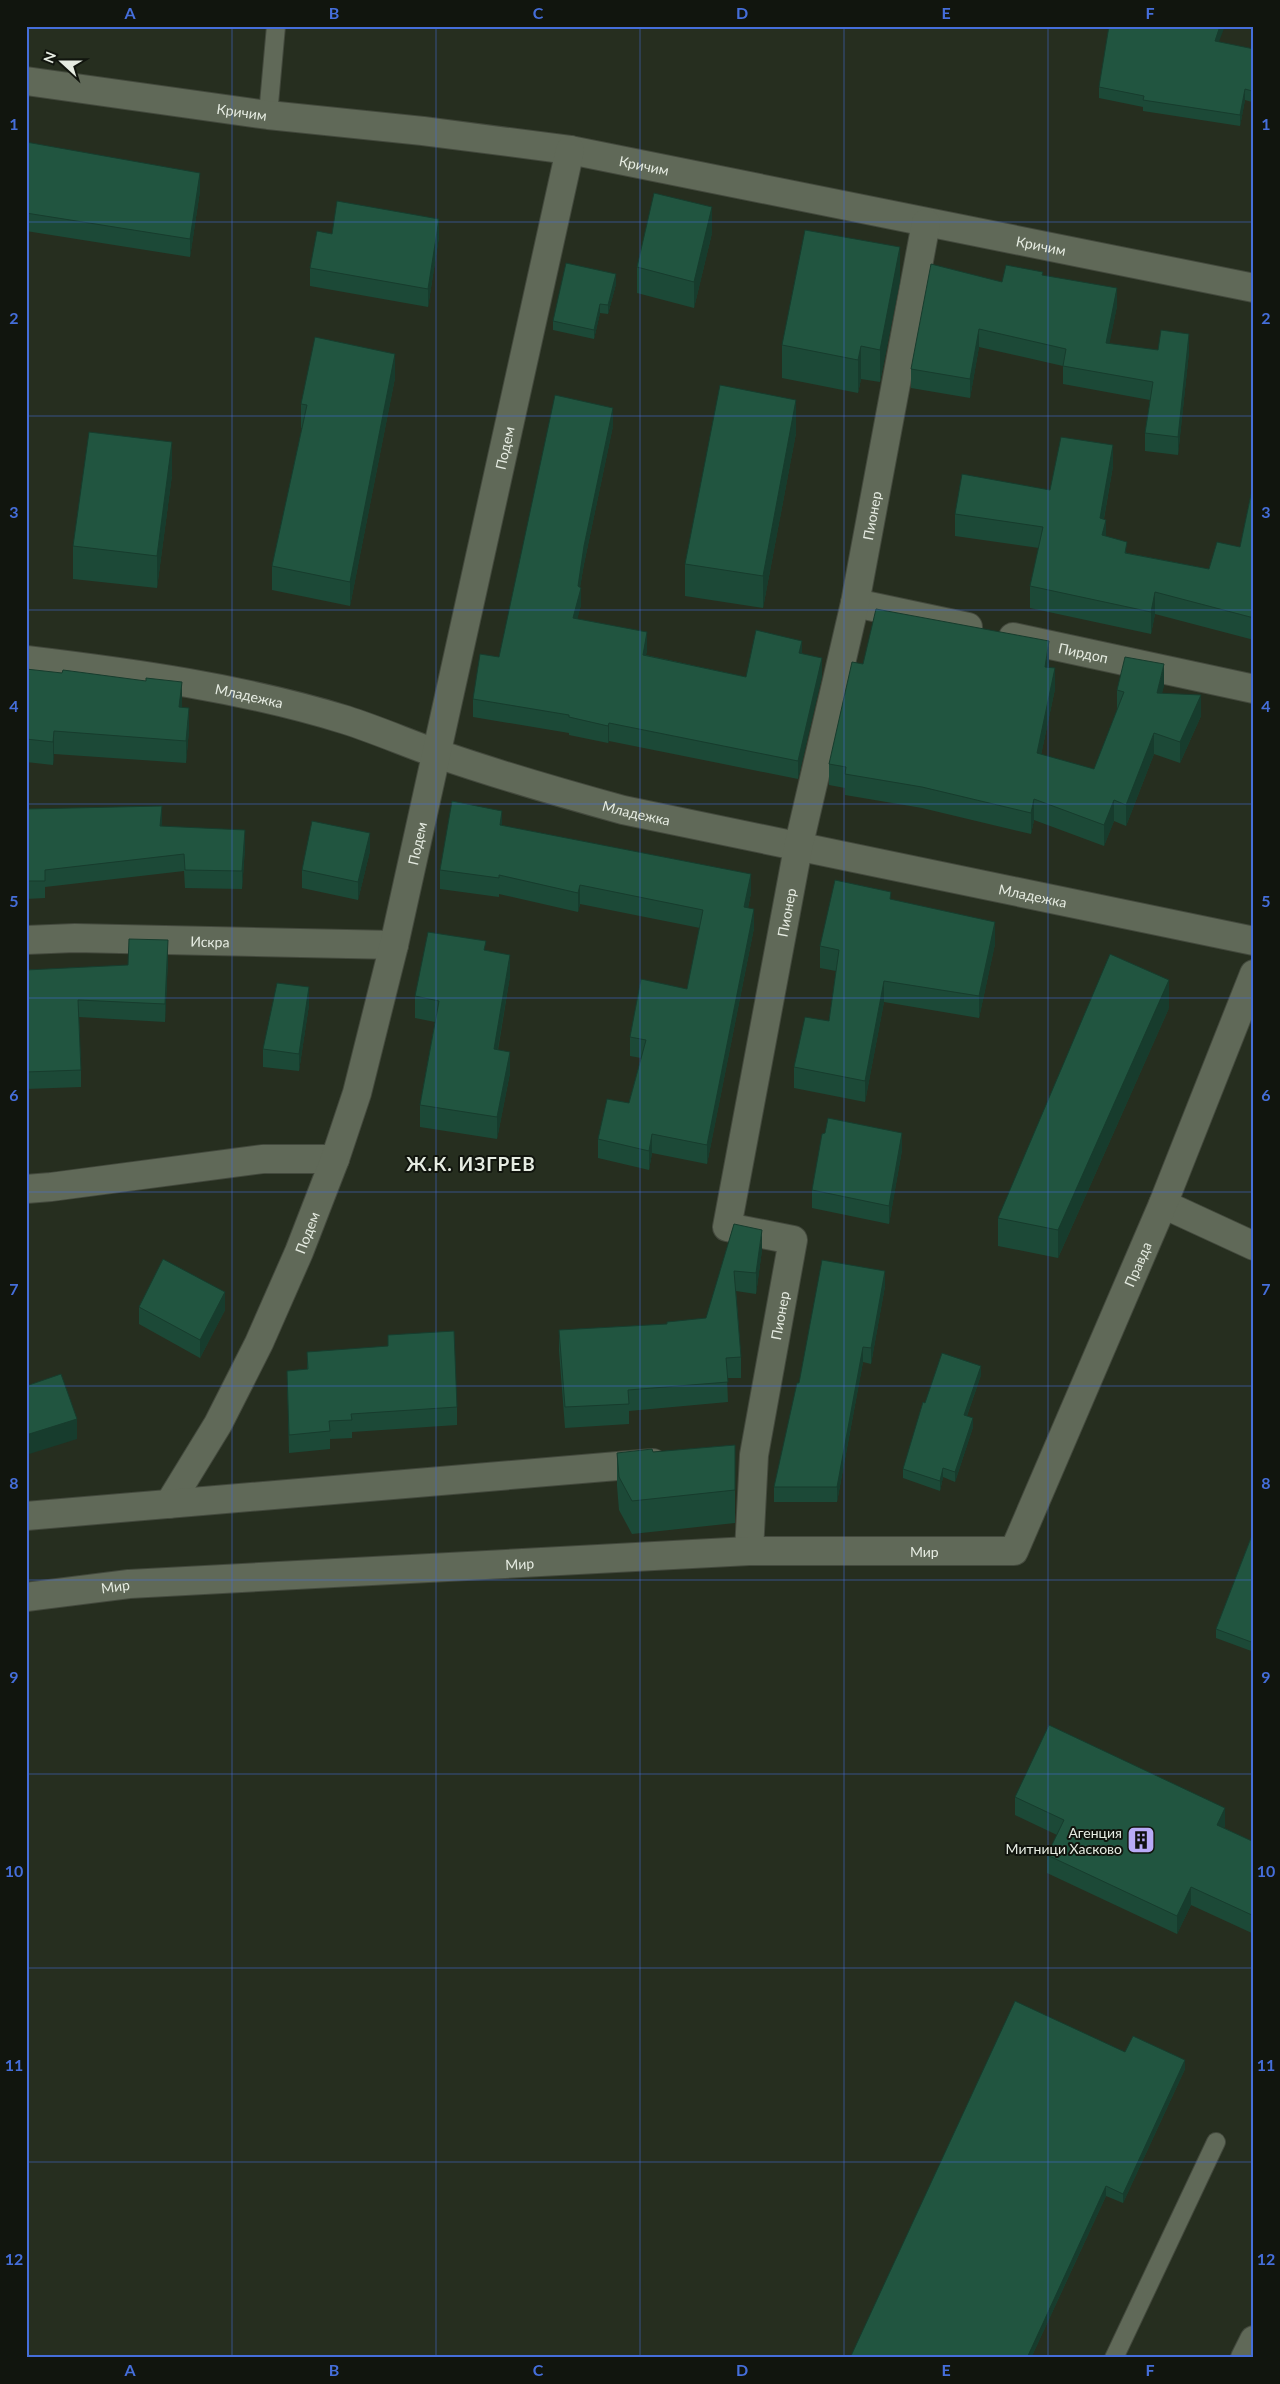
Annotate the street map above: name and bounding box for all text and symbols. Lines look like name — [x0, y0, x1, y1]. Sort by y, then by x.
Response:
text: A — [123, 3, 136, 22]
text: B — [329, 3, 339, 22]
text: C — [533, 3, 544, 22]
text: D — [736, 3, 748, 22]
text: E — [941, 3, 951, 22]
text: F — [1145, 3, 1155, 22]
north arrow — [38, 38, 88, 88]
text: N — [40, 49, 59, 65]
street label: Кричим — [216, 99, 268, 123]
text: 1 — [9, 114, 19, 133]
text: 1 — [1261, 114, 1271, 133]
street label: Кричим — [618, 152, 670, 178]
street label: Кричим — [1015, 232, 1067, 258]
text: 2 — [9, 308, 19, 327]
text: 2 — [1261, 308, 1271, 327]
street label: Подем — [491, 425, 517, 471]
street label: Пионер — [858, 490, 884, 541]
text: 3 — [9, 502, 19, 521]
text: 3 — [1261, 502, 1271, 521]
street label: Пирдоп — [1057, 639, 1110, 666]
street label: Младежка — [214, 680, 285, 711]
text: 4 — [9, 696, 19, 715]
text: 4 — [1261, 696, 1271, 715]
street label: Младежка — [600, 796, 672, 828]
street label: Подем — [403, 820, 430, 866]
street label: Младежка — [997, 880, 1068, 910]
street label: Пионер — [773, 886, 799, 938]
text: 5 — [9, 891, 19, 910]
text: 5 — [1261, 891, 1271, 910]
street label: Искра — [190, 932, 230, 950]
text: 6 — [9, 1085, 19, 1104]
text: 6 — [1261, 1085, 1271, 1104]
district label: Ж.К. ИЗГРЕВ — [406, 1152, 536, 1175]
street label: Подем — [291, 1209, 322, 1256]
street label: Правда — [1120, 1239, 1154, 1289]
text: 7 — [9, 1279, 19, 1298]
text: 7 — [1261, 1279, 1271, 1298]
street label: Пионер — [767, 1289, 792, 1341]
text: 8 — [9, 1473, 19, 1492]
text: 8 — [1261, 1473, 1271, 1492]
street label: Мир — [910, 1543, 939, 1560]
street label: Мир — [505, 1554, 535, 1572]
street label: Мир — [100, 1575, 131, 1596]
text: 9 — [9, 1667, 19, 1686]
text: 9 — [1261, 1667, 1271, 1686]
place label: Агенция Митници Хасково — [1006, 1824, 1122, 1857]
building icon: Агенция Митници Хасково — [1126, 1825, 1156, 1855]
text: 10 — [5, 1861, 23, 1880]
text: 10 — [1257, 1861, 1275, 1880]
text: 11 — [5, 2055, 23, 2074]
text: 11 — [1257, 2055, 1275, 2074]
text: 12 — [5, 2249, 23, 2268]
text: 12 — [1257, 2249, 1275, 2268]
text: A — [123, 2360, 136, 2379]
text: B — [329, 2360, 339, 2379]
text: C — [533, 2360, 544, 2379]
text: D — [736, 2360, 748, 2379]
text: E — [941, 2360, 951, 2379]
text: F — [1145, 2360, 1155, 2379]

